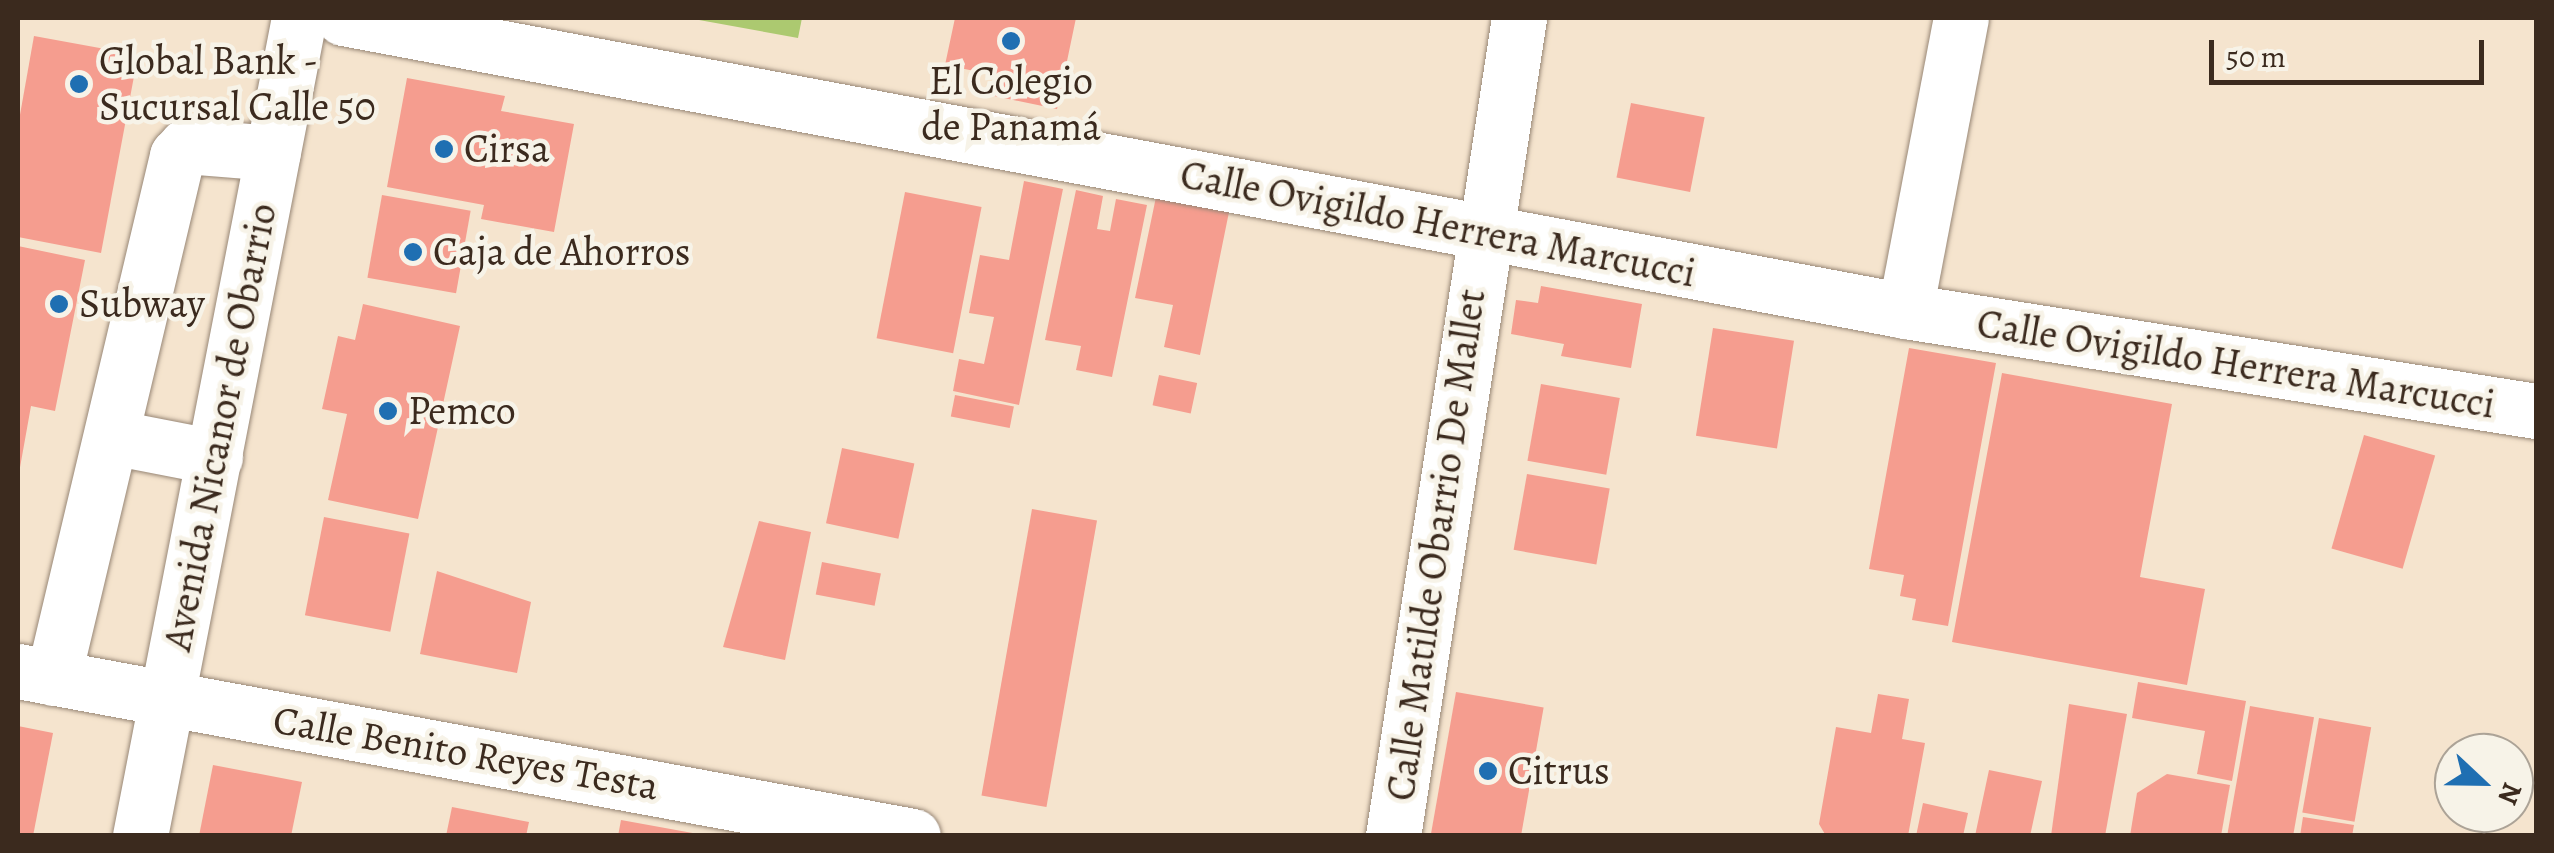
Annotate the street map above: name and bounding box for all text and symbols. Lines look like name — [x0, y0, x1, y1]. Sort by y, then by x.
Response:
scale bar — [2214, 20, 2489, 82]
marker: El Colegio de Panamá — [1000, 30, 1022, 52]
place label: Global Bank - Sucursal Calle 50 — [99, 37, 376, 131]
text: 50 m — [2226, 37, 2286, 77]
place label: El Colegio de Panamá — [921, 57, 1101, 151]
marker: Global Bank - Sucursal Calle 50 — [68, 73, 90, 95]
place label: Cirsa — [464, 125, 550, 173]
marker: Cirsa — [433, 138, 455, 160]
street label: Calle Ovigildo Herrera Marcucci — [1176, 150, 1700, 298]
street label: Avenida Nicanor de Obarrio — [153, 199, 287, 655]
place label: Caja de Ahorros — [433, 228, 691, 276]
marker: Caja de Ahorros — [402, 241, 424, 263]
place label: Subway — [79, 280, 205, 328]
street label: Calle Matilde Obarrio De Mallet — [1376, 286, 1496, 804]
marker: Subway — [48, 293, 70, 315]
street label: Calle Ovigildo Herrera Marcucci — [1974, 299, 2498, 429]
place label: Pemco — [408, 387, 516, 435]
marker: Pemco — [377, 400, 399, 422]
street label: Calle Benito Reyes Testa — [270, 695, 662, 811]
north arrow — [2434, 733, 2534, 833]
place label: Citrus — [1508, 747, 1610, 795]
marker: Citrus — [1477, 760, 1499, 782]
text: N — [2489, 777, 2531, 810]

